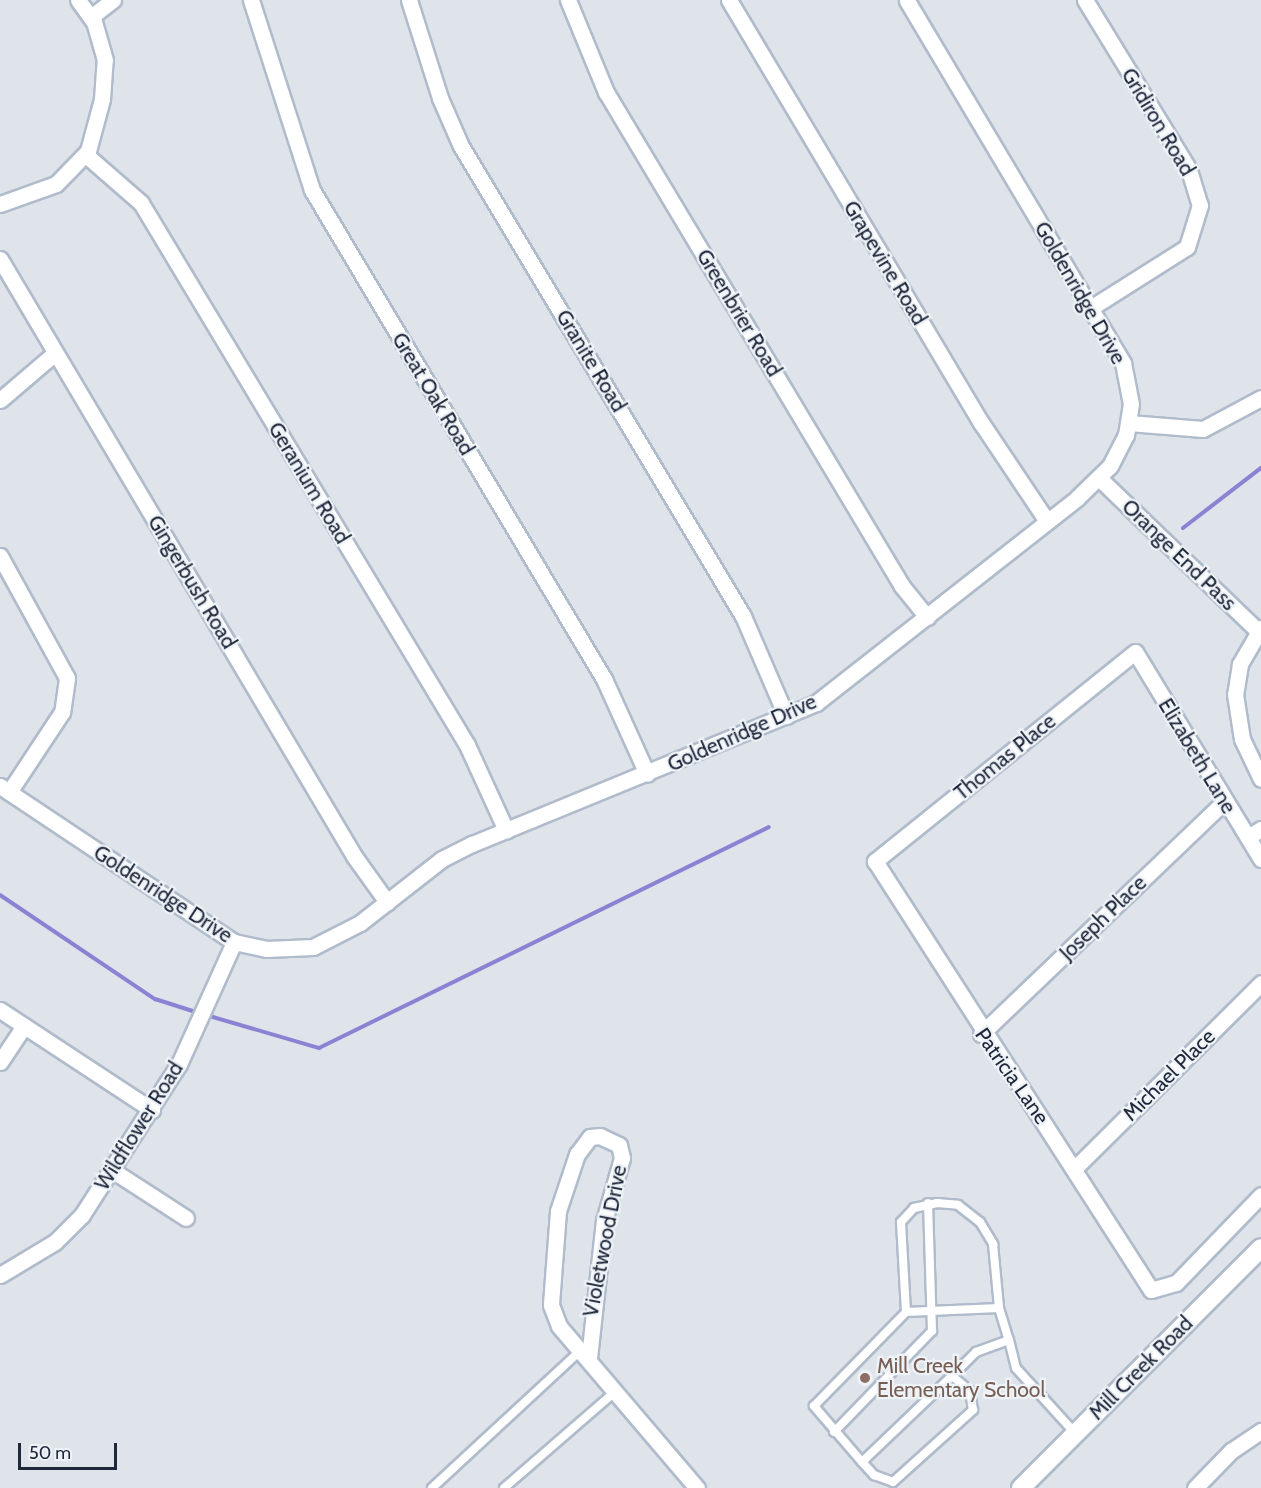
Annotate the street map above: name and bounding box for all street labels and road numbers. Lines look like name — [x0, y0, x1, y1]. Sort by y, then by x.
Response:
street label: Gridiron Road — [1116, 64, 1200, 180]
street label: Grapevine Road — [838, 196, 932, 330]
street label: Goldenridge Drive — [1029, 217, 1131, 369]
street label: Greenbrier Road — [691, 245, 787, 381]
street label: Granite Road — [551, 305, 631, 417]
street label: Great Oak Road — [387, 328, 479, 460]
street label: Geranium Road — [263, 418, 355, 548]
street label: Orange End Pass — [1117, 494, 1241, 616]
street label: Gingerbush Road — [142, 511, 242, 653]
street label: Goldenridge Drive — [664, 689, 820, 777]
street label: Elizabeth Lane — [1153, 694, 1241, 818]
street label: Thomas Place — [949, 709, 1061, 805]
street label: Goldenridge Drive — [89, 840, 237, 948]
street label: Joseph Place — [1054, 870, 1152, 966]
street label: Patricia Lane — [970, 1023, 1054, 1129]
street label: Michael Place — [1118, 1024, 1220, 1126]
street label: Wildflower Road — [89, 1057, 189, 1195]
street label: Violetwood Drive — [578, 1163, 632, 1319]
street label: Mill Creek Road — [1084, 1311, 1198, 1425]

